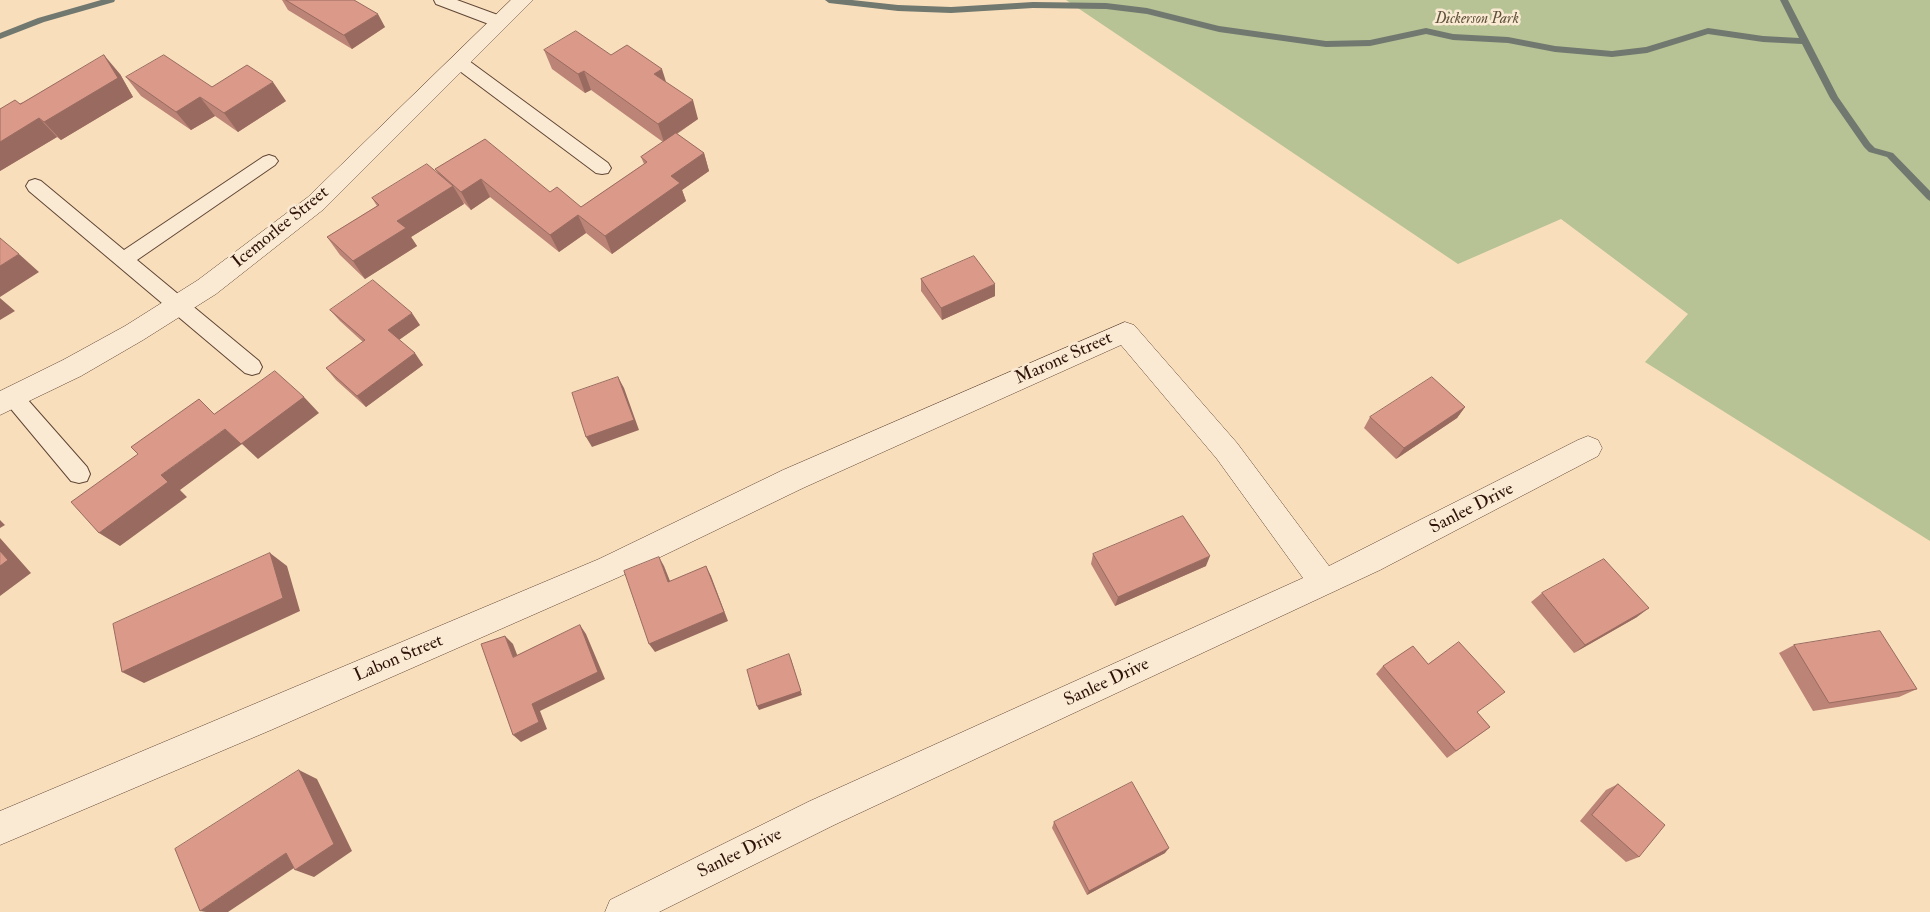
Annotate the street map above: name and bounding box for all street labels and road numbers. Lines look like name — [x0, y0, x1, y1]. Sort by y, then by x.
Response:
street label: Icemorlee Street — [228, 183, 334, 273]
street label: Marone Street — [1012, 328, 1116, 390]
street label: Sanlee Drive — [1426, 479, 1518, 539]
street label: Labon Street — [351, 631, 447, 687]
street label: Sanlee Drive — [1061, 654, 1153, 712]
street label: Sanlee Drive — [694, 824, 786, 884]

